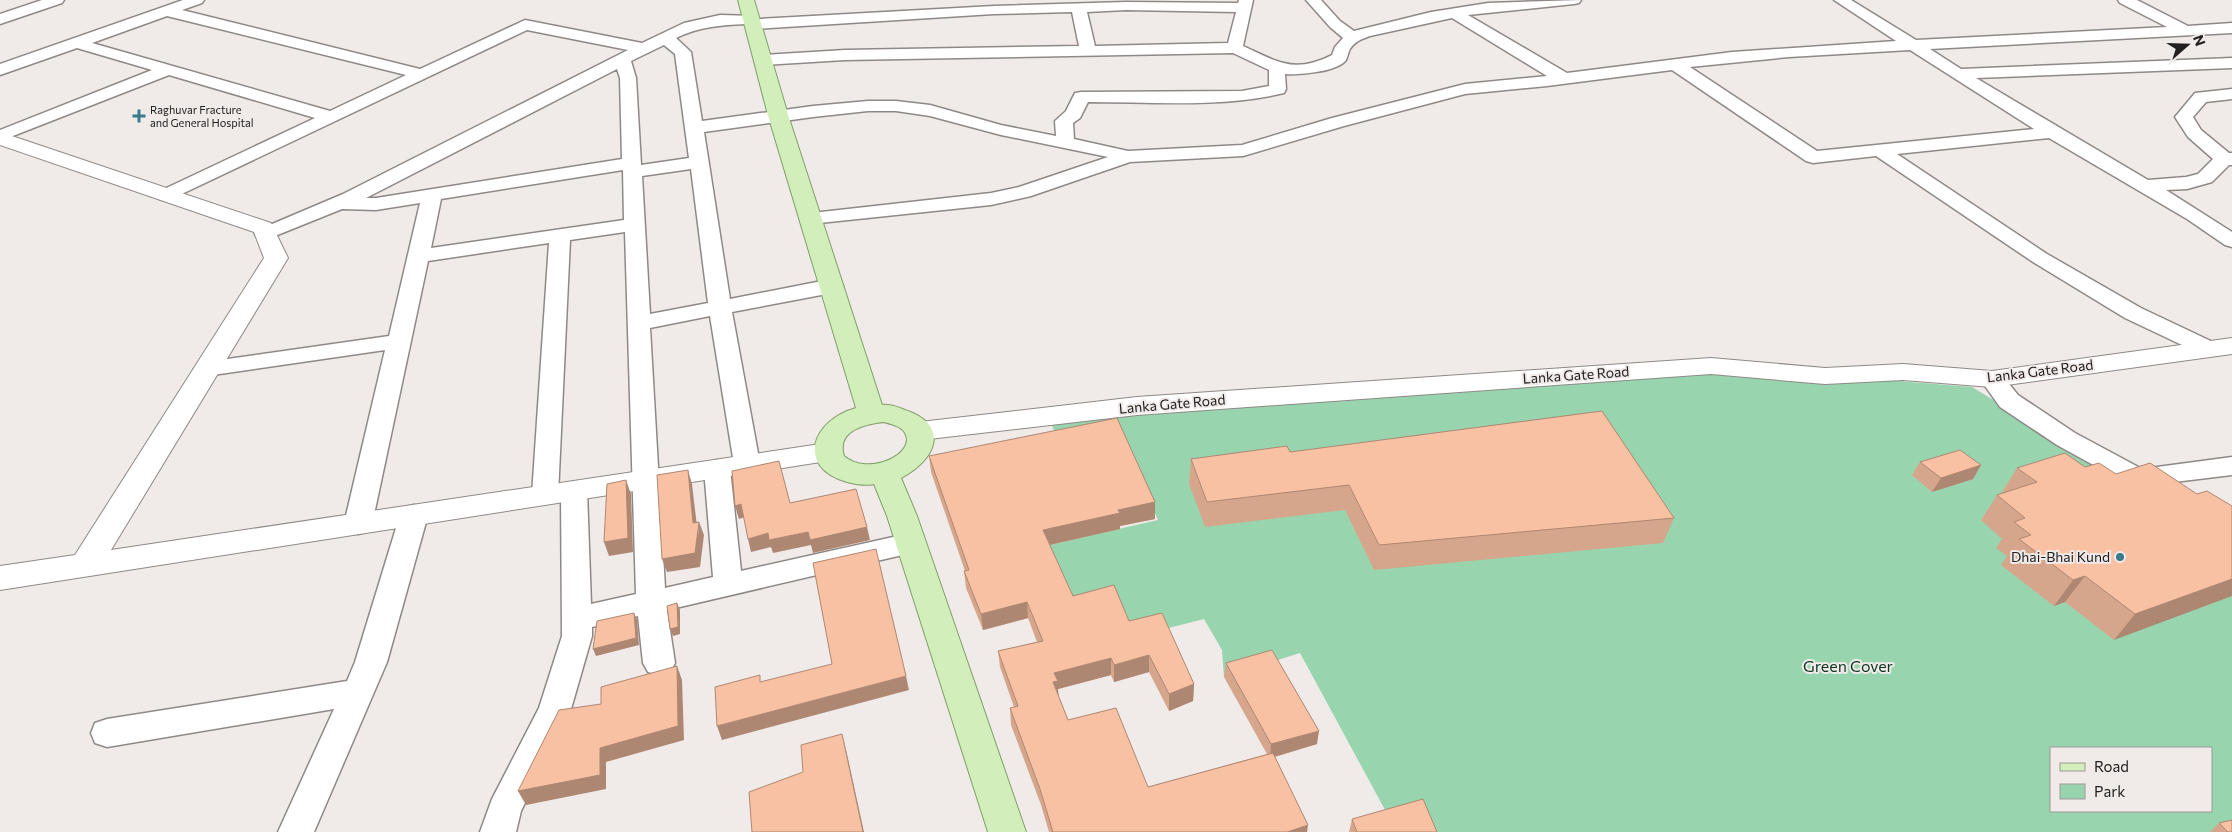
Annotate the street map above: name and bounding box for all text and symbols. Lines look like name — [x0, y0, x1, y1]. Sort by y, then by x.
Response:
north arrow — [2162, 20, 2212, 70]
text: N — [2190, 33, 2209, 48]
place label: Raghuvar Fracture and General Hospital — [150, 103, 254, 129]
marker: Raghuvar Fracture and General Hospital — [132, 109, 146, 123]
street label: Lanka Gate Road — [1986, 356, 2094, 385]
street label: Lanka Gate Road — [1522, 362, 1630, 387]
street label: Lanka Gate Road — [1118, 390, 1226, 417]
place label: Dhai-Bhai Kund — [2011, 548, 2110, 565]
marker: Dhai-Bhai Kund — [2114, 551, 2126, 563]
park label: Green Cover — [1803, 656, 1894, 675]
legend — [2050, 747, 2212, 812]
text: Road — [2094, 757, 2129, 775]
text: Park — [2094, 782, 2125, 800]

